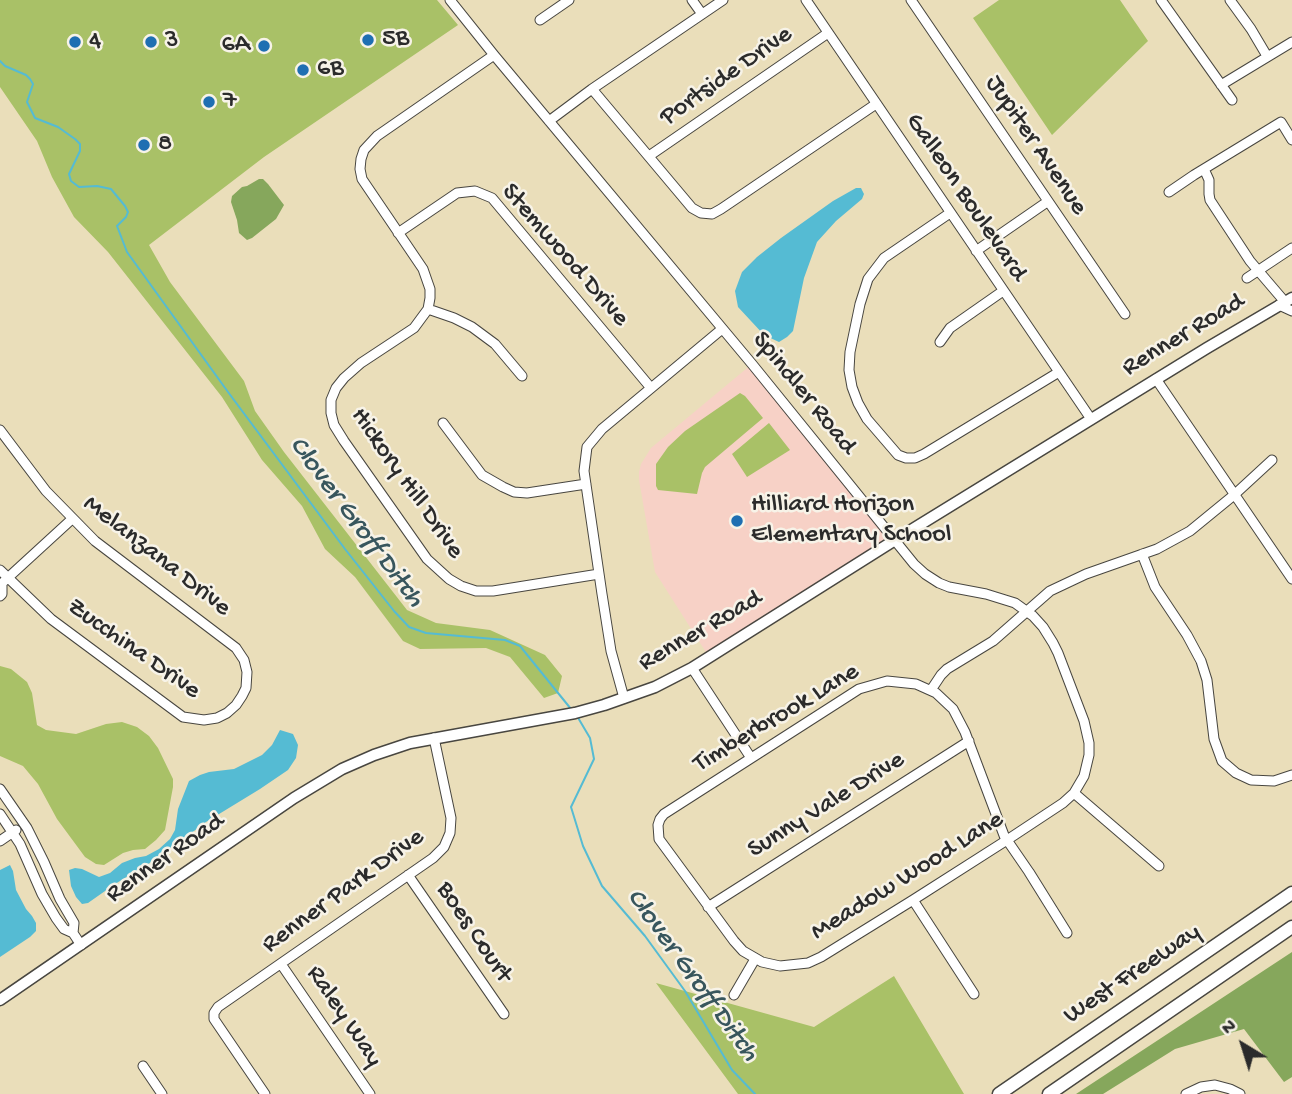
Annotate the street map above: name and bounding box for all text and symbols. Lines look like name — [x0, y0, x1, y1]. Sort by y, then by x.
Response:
street label: Portside Drive — [655, 20, 799, 134]
place label: 5B — [382, 24, 409, 56]
place label: 4 — [89, 26, 101, 58]
place label: 3 — [165, 26, 178, 58]
place label: 6A — [221, 30, 250, 62]
marker: 5B — [360, 32, 376, 48]
marker: 4 — [67, 34, 83, 50]
marker: 3 — [143, 34, 159, 50]
marker: 6A — [256, 38, 272, 54]
place label: 6B — [317, 54, 343, 86]
marker: 6B — [295, 62, 311, 78]
street label: Jupiter Avenue — [977, 70, 1093, 222]
place label: 7 — [223, 86, 237, 118]
marker: 7 — [201, 94, 217, 110]
street label: Galleon Boulevard — [897, 108, 1033, 288]
place label: 8 — [158, 129, 172, 161]
marker: 8 — [136, 137, 152, 153]
street label: Stemwood Drive — [493, 178, 635, 334]
street label: Renner Road — [1117, 287, 1251, 385]
street label: Spindler Road — [744, 326, 862, 462]
street label: Hickory Hill Drive — [342, 402, 470, 566]
water label: Clover Groff Ditch — [280, 431, 430, 615]
street label: Melanzana Drive — [76, 489, 236, 625]
place label: Hilliard Horizon Elementary School — [751, 490, 951, 552]
marker: Hilliard Horizon Elementary School — [729, 513, 745, 529]
street label: Renner Road — [634, 584, 768, 680]
street label: Zucchina Drive — [60, 593, 206, 707]
street label: Timberbrook Lane — [688, 657, 866, 781]
street label: Sunny Vale Drive — [743, 745, 911, 867]
street label: Meadow Wood Lane — [806, 805, 1010, 949]
street label: Renner Road — [101, 807, 231, 911]
street label: Renner Park Drive — [257, 823, 431, 961]
street label: Boes Court — [428, 876, 518, 990]
water label: Clover Groff Ditch — [617, 883, 765, 1069]
street label: West Freeway — [1059, 918, 1207, 1032]
street label: Raley Way — [298, 960, 388, 1074]
north arrow — [1208, 1010, 1278, 1080]
text: N — [1218, 1015, 1242, 1041]

